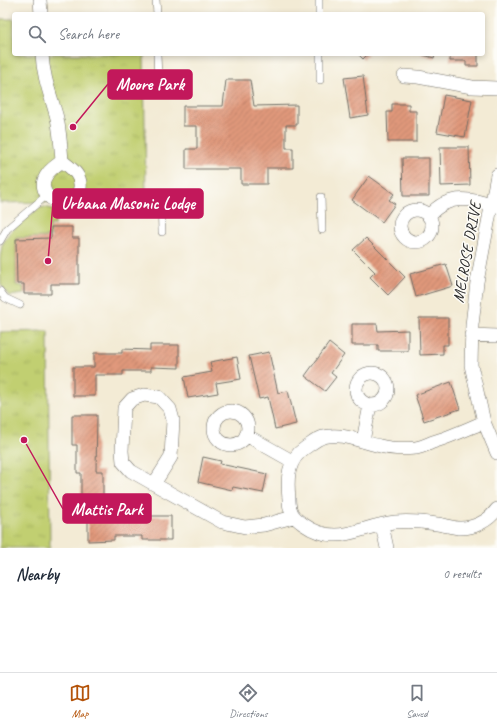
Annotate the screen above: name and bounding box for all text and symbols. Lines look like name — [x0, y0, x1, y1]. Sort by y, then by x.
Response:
search box — [12, 12, 485, 56]
icon: search — [26, 23, 48, 45]
text: Search here — [58, 25, 119, 44]
callout: Moore Park — [108, 70, 192, 99]
text: Moore Park — [116, 74, 186, 95]
callout: Urbana Masonic Lodge — [53, 189, 203, 218]
text: Urbana Masonic Lodge — [61, 193, 197, 214]
street label: MELROSE DRIVE — [448, 198, 486, 304]
callout: Mattis Park — [63, 494, 151, 523]
text: Mattis Park — [71, 499, 144, 520]
text: Nearby — [16, 564, 59, 585]
text: 0 results — [443, 566, 481, 582]
tab: Map — [69, 682, 91, 720]
tab: Directions — [229, 682, 268, 720]
tab: Saved — [406, 682, 428, 720]

